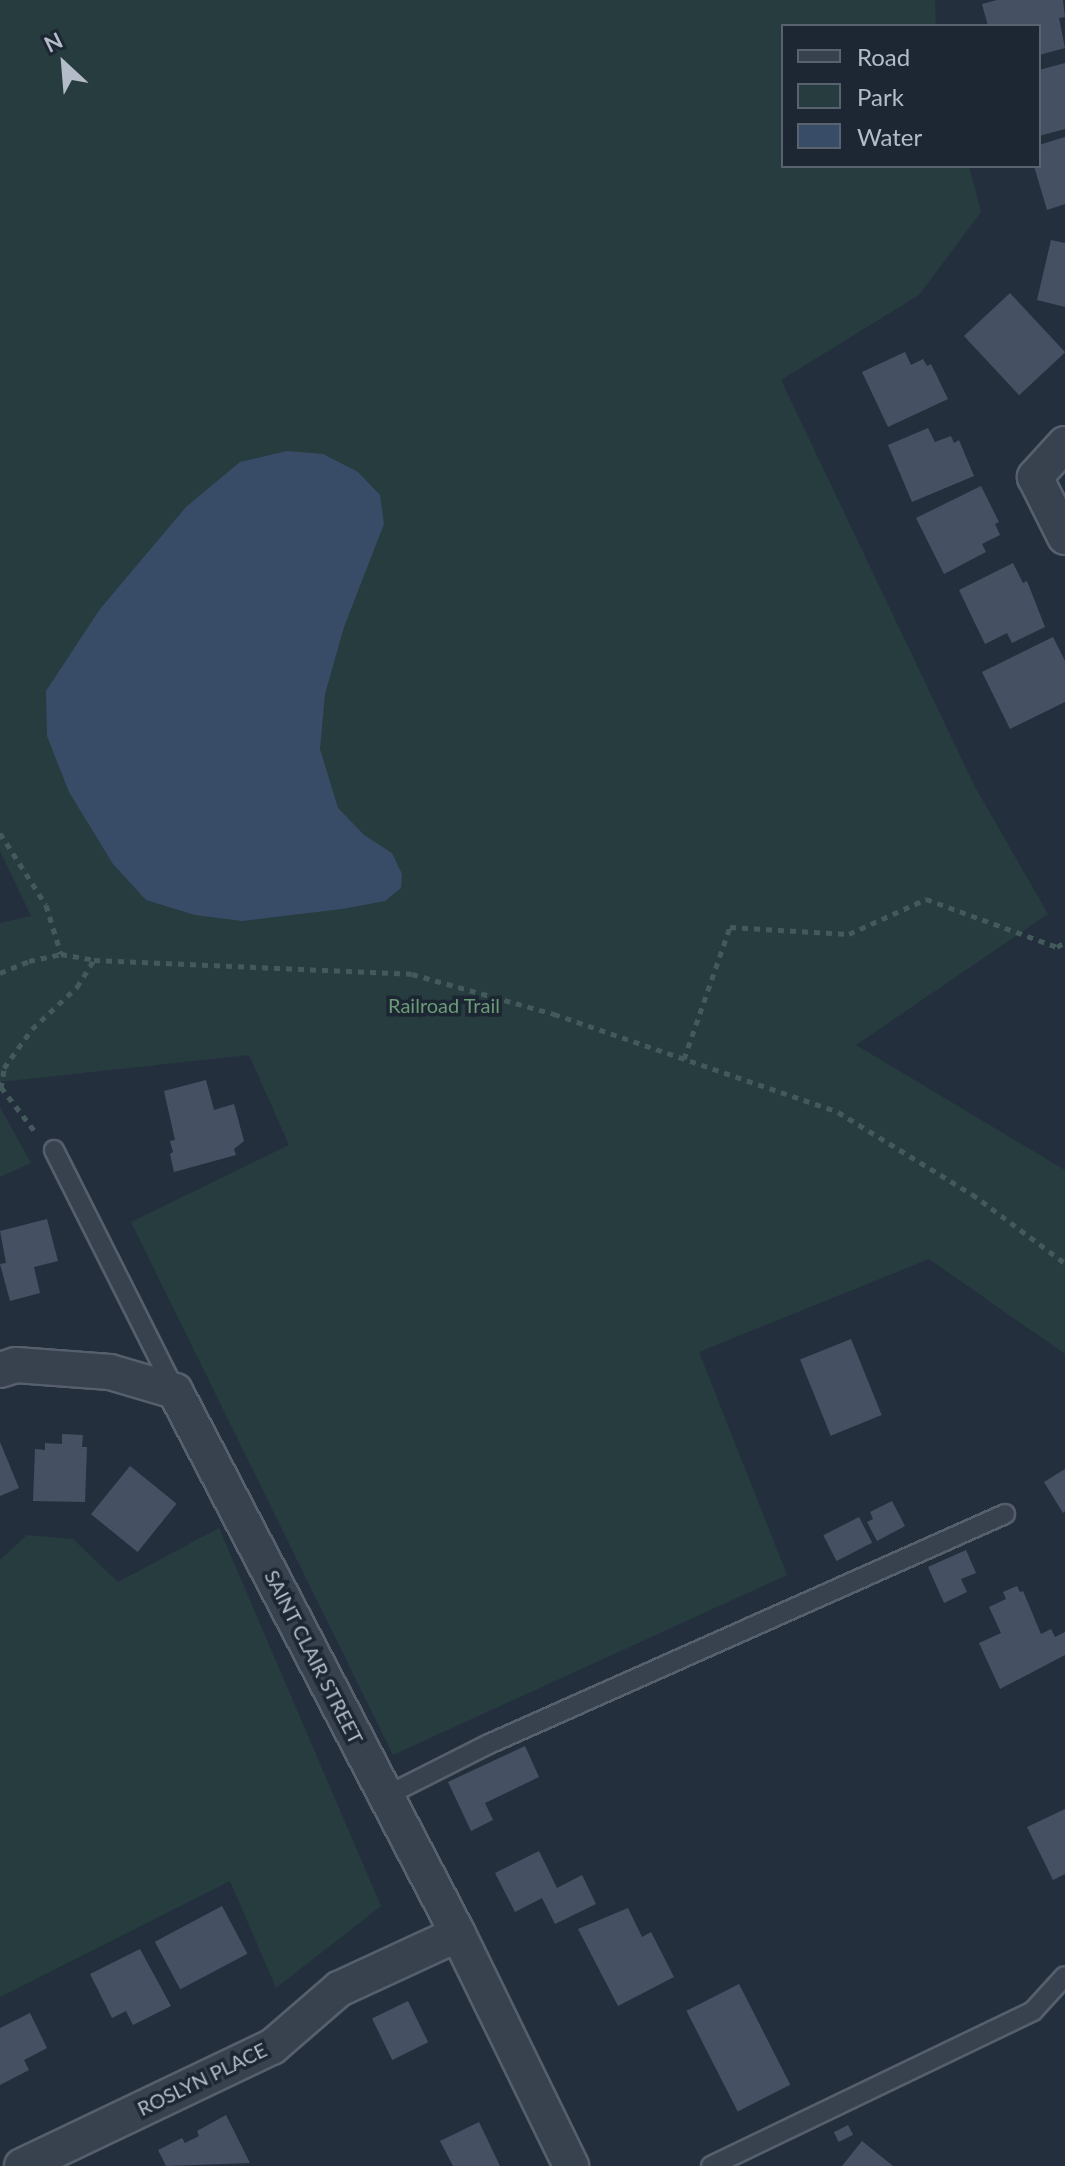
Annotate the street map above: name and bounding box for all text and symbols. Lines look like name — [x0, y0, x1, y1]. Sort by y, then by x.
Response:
north arrow — [24, 24, 104, 104]
legend — [781, 24, 1041, 168]
text: N — [40, 26, 67, 58]
text: Road — [857, 42, 910, 71]
text: Park — [857, 82, 904, 111]
text: Water — [857, 122, 922, 151]
park label: Railroad Trail — [388, 993, 500, 1017]
street label: SAINT CLAIR STREET — [260, 1566, 368, 1748]
street label: ROSLYN PLACE — [133, 2037, 271, 2121]

